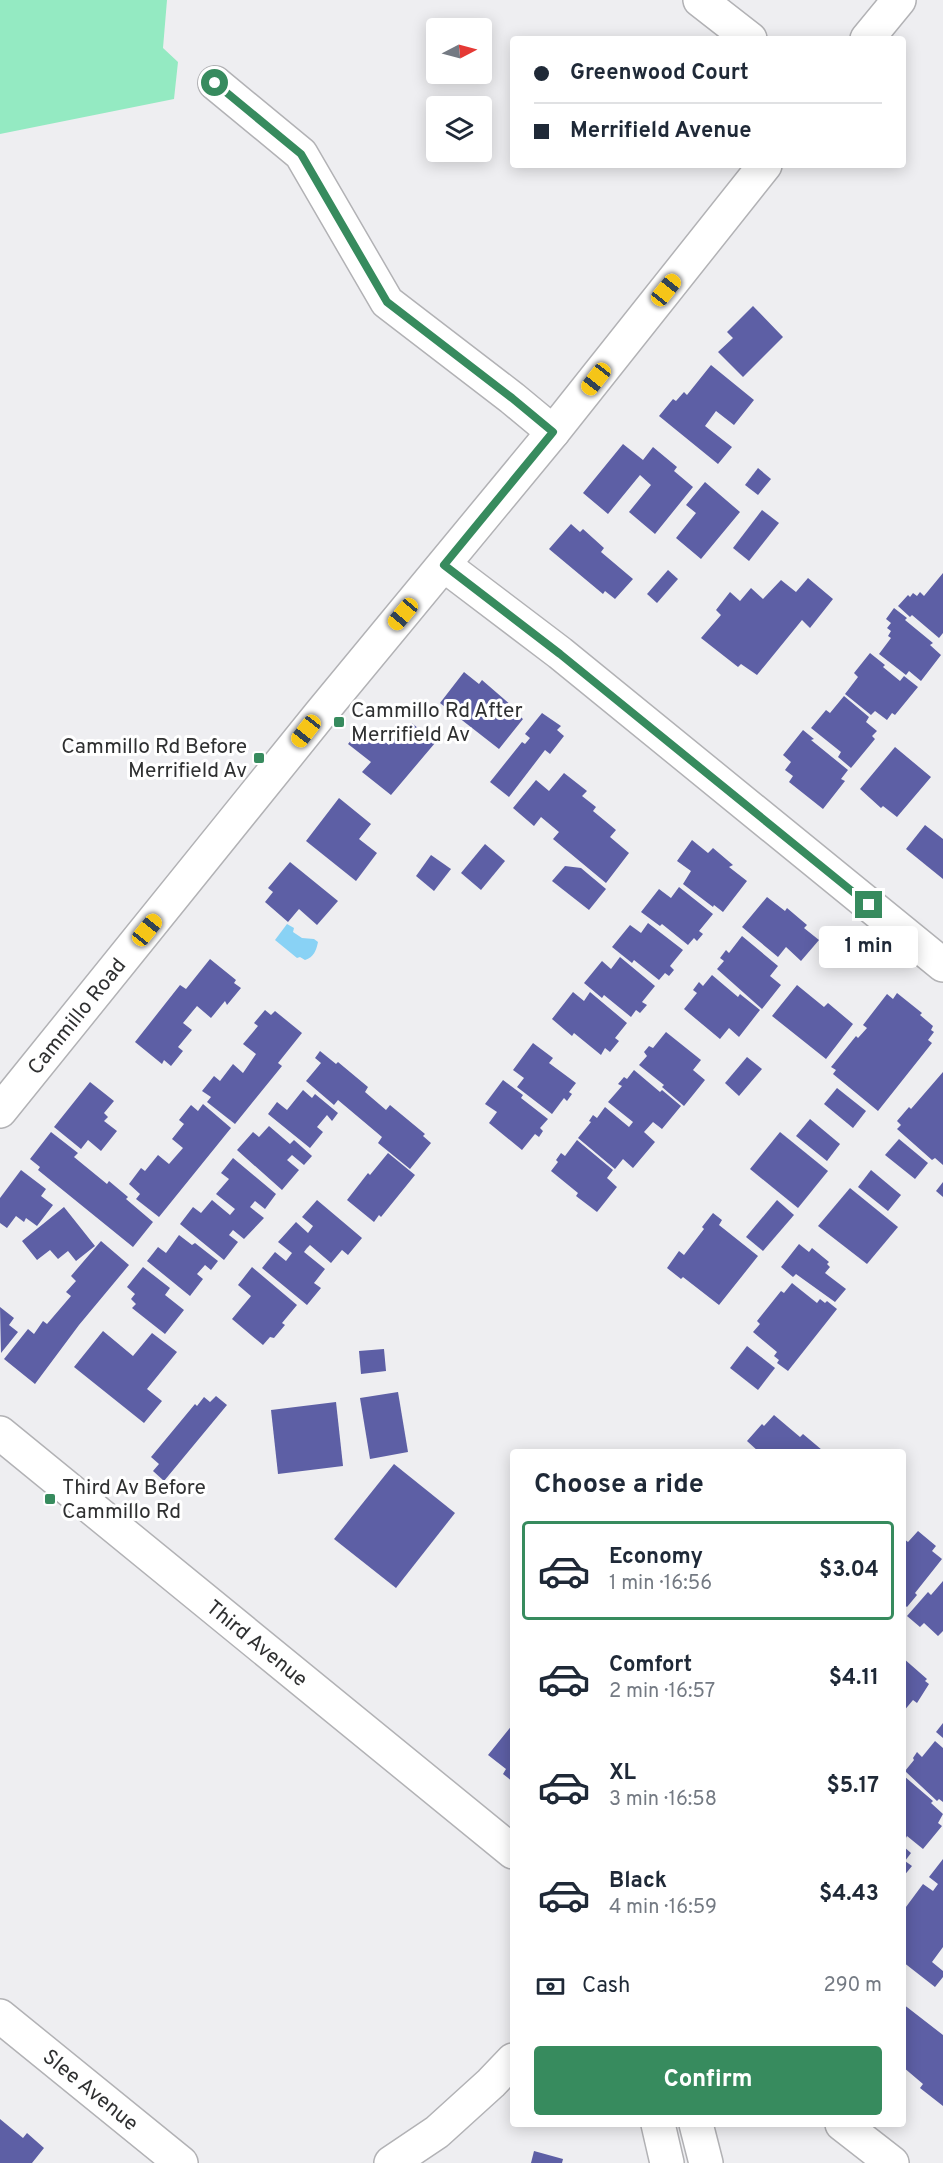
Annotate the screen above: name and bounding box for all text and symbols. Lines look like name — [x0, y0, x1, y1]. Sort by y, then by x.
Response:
north arrow — [426, 18, 492, 84]
map controls — [426, 18, 492, 162]
text: Greenwood Court — [570, 60, 749, 87]
route start — [201, 69, 228, 96]
button: layers — [426, 96, 492, 162]
text: Merrifield Avenue — [570, 118, 751, 145]
car — [648, 270, 684, 310]
car — [578, 359, 614, 399]
car — [385, 594, 421, 634]
place label: Cammillo Rd After Merrifield Av — [351, 698, 523, 749]
car — [288, 711, 324, 751]
marker: Cammillo Rd After Merrifield Av — [332, 715, 346, 729]
place label: Cammillo Rd Before Merrifield Av — [61, 734, 247, 785]
marker: Cammillo Rd Before Merrifield Av — [252, 751, 266, 765]
route end — [855, 891, 882, 918]
car — [129, 910, 165, 950]
callout: 1 min — [820, 926, 918, 968]
text: 1 min — [844, 934, 893, 960]
street label: Cammillo Road — [23, 953, 133, 1081]
text: Choose a ride — [534, 1468, 704, 1502]
place label: Third Av Before Cammillo Rd — [62, 1475, 206, 1526]
marker: Third Av Before Cammillo Rd — [43, 1492, 57, 1506]
icon: car — [537, 1544, 591, 1598]
text: Economy — [609, 1544, 703, 1571]
text: $3.04 — [819, 1557, 879, 1584]
text: 1 min · 16:56 — [609, 1571, 712, 1597]
street label: Third Avenue — [200, 1595, 312, 1694]
icon: car — [537, 1652, 591, 1706]
text: Comfort — [609, 1652, 692, 1679]
text: $4.11 — [829, 1665, 879, 1692]
text: 2 min · 16:57 — [609, 1679, 715, 1705]
icon: car — [537, 1760, 591, 1814]
text: XL — [609, 1760, 636, 1787]
text: $5.17 — [826, 1773, 879, 1800]
text: 3 min · 16:58 — [609, 1787, 717, 1813]
icon: car — [537, 1868, 591, 1922]
text: Black — [609, 1868, 667, 1895]
text: $4.43 — [819, 1881, 879, 1908]
text: 4 min · 16:59 — [609, 1895, 717, 1921]
icon: cash — [534, 1970, 567, 2003]
text: Cash — [582, 1973, 631, 2000]
text: 290 m — [824, 1973, 882, 1999]
street label: Slee Avenue — [37, 2044, 143, 2138]
button: Confirm — [534, 2046, 882, 2115]

